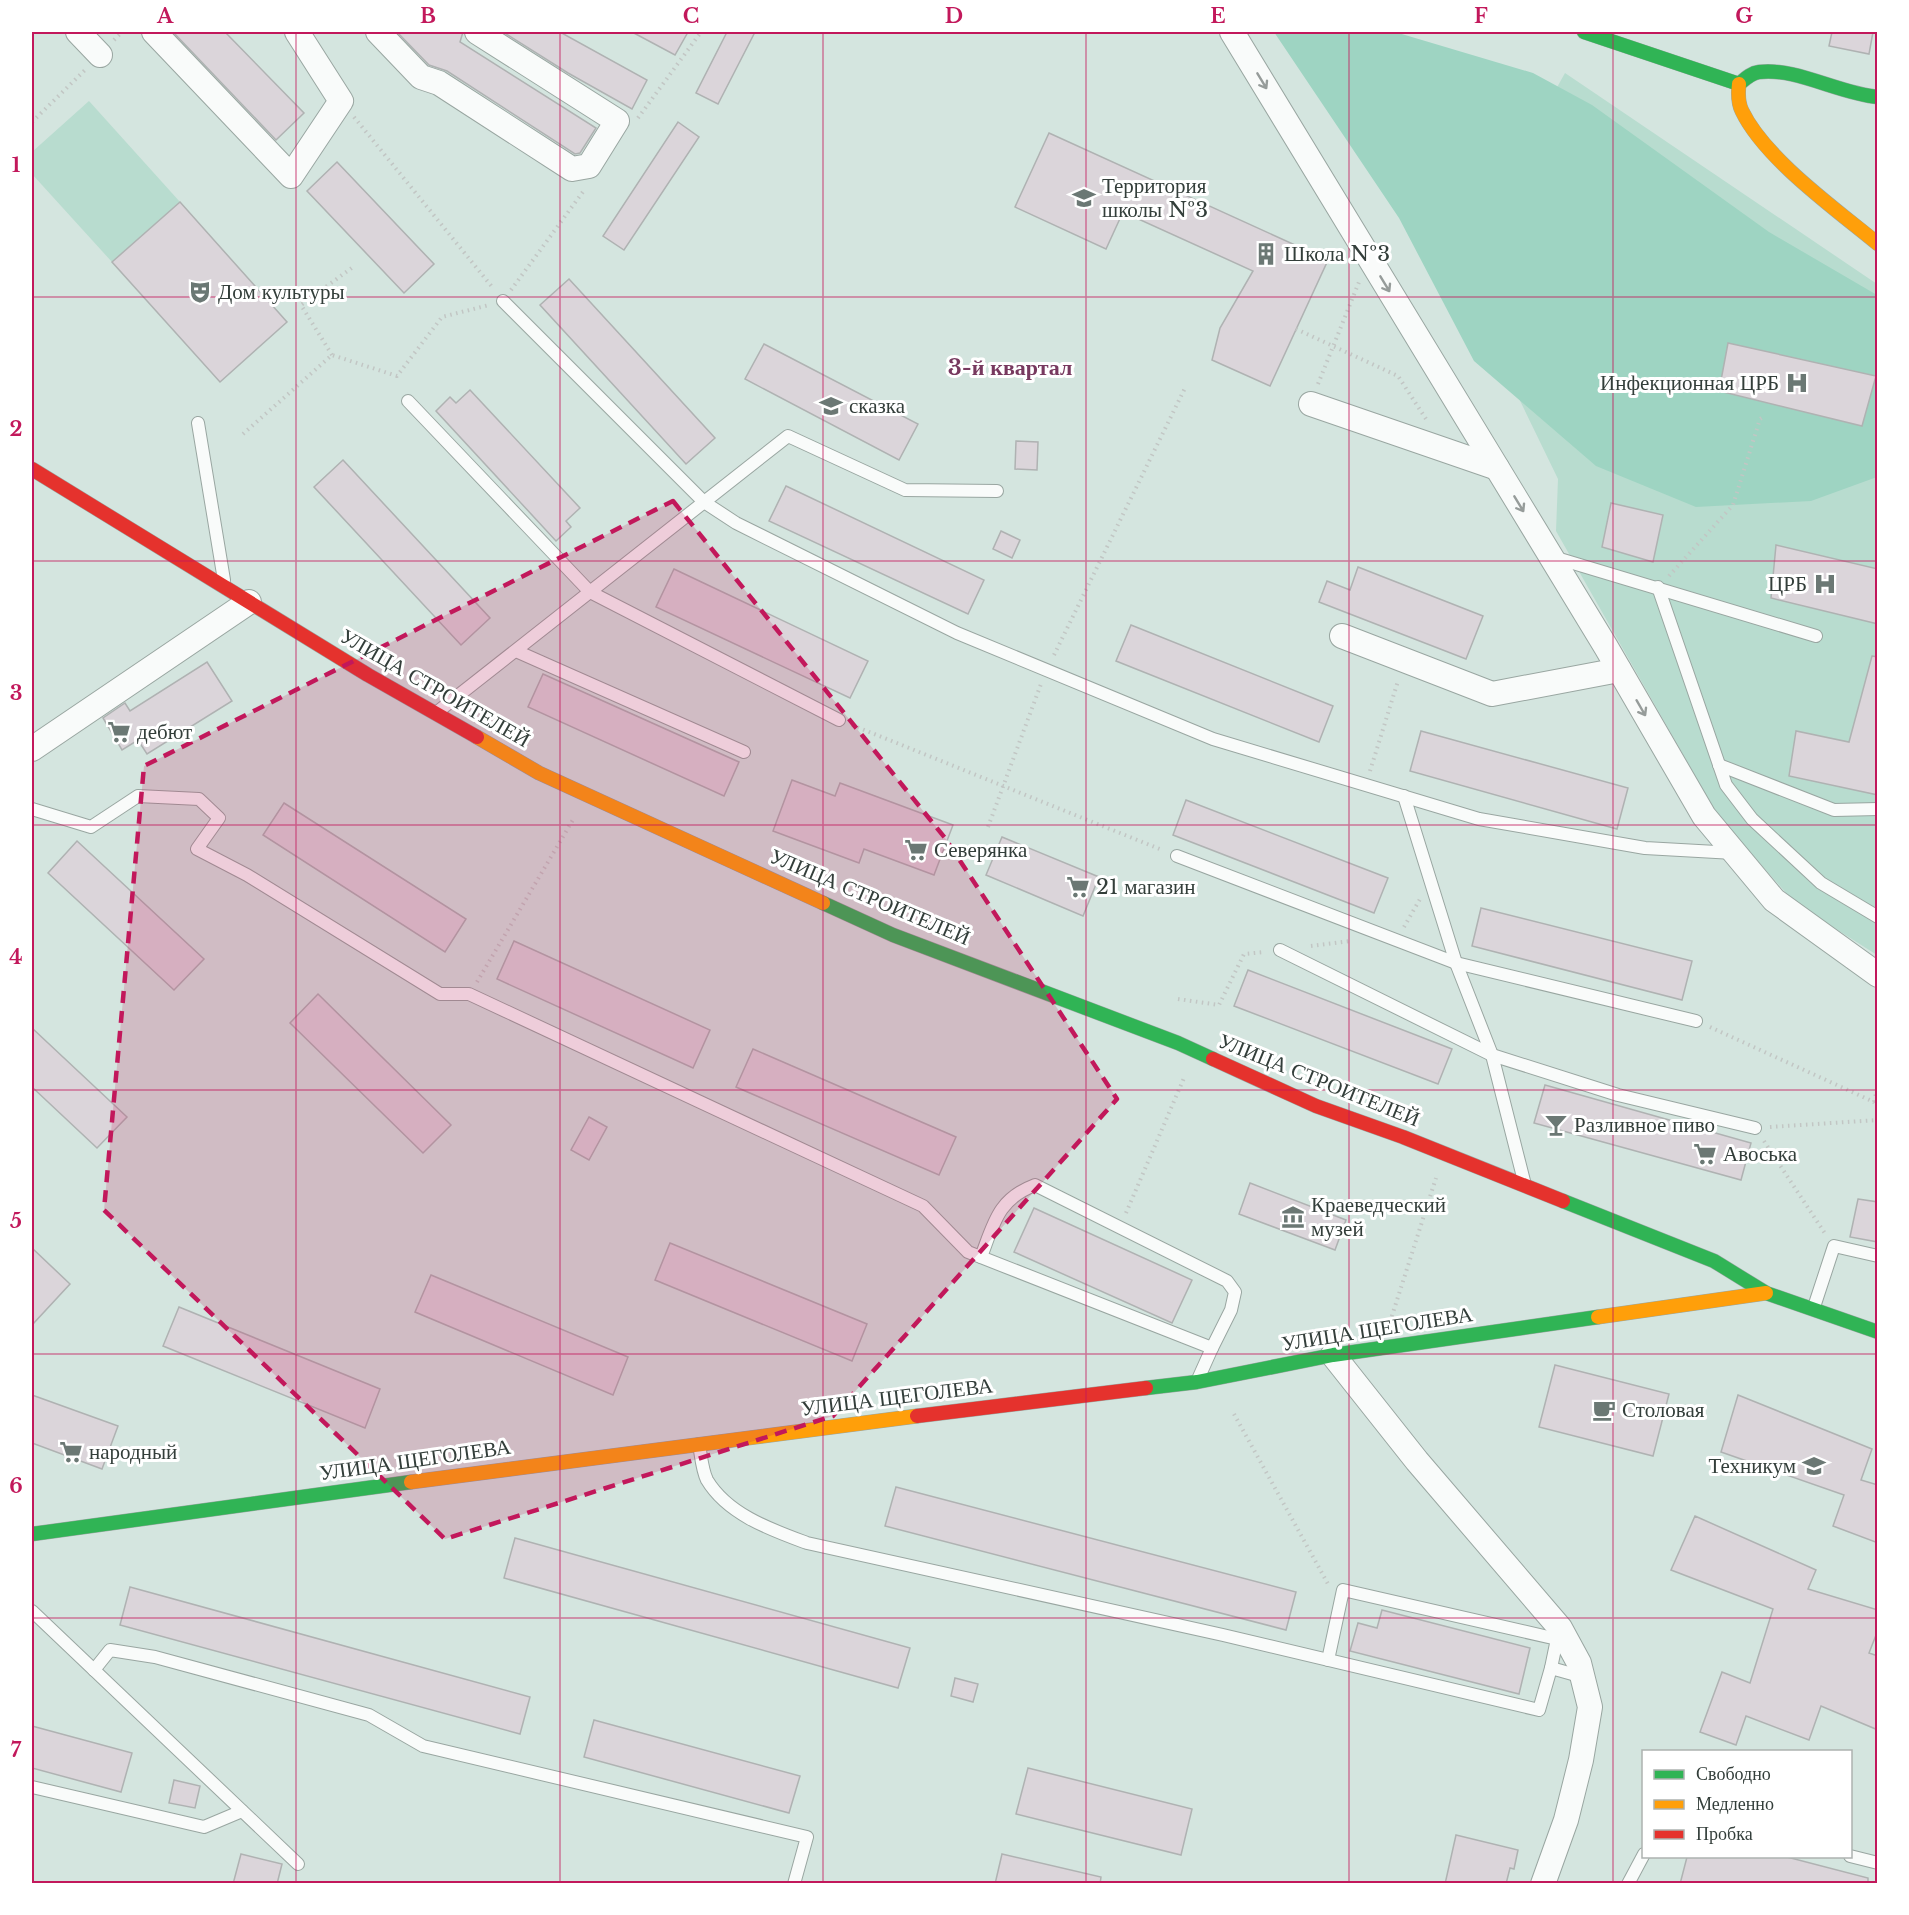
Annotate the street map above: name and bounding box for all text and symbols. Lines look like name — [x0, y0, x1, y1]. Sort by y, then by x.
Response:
text: A — [156, 4, 174, 28]
text: B — [420, 4, 436, 28]
text: C — [683, 4, 699, 28]
text: D — [945, 4, 963, 28]
text: E — [1210, 4, 1226, 28]
text: F — [1474, 4, 1488, 28]
text: G — [1735, 4, 1753, 28]
one-way arrow — [1256, 73, 1269, 90]
text: 1 — [12, 153, 21, 177]
place label: Территория школы №3 — [1102, 173, 1208, 223]
school or university icon: Территория школы №3 — [1071, 185, 1097, 211]
building icon: Школа №3 — [1253, 241, 1279, 267]
place label: Школа №3 — [1284, 241, 1390, 267]
one-way arrow — [1380, 275, 1392, 292]
theatre icon: Дом культуры — [187, 279, 213, 305]
place label: Дом культуры — [218, 279, 345, 305]
district label: 3-й квартал — [948, 354, 1072, 381]
place label: Инфекционная ЦРБ — [1600, 370, 1779, 396]
hospital icon: Инфекционная ЦРБ — [1784, 370, 1810, 396]
school or university icon: сказка — [818, 393, 844, 419]
place label: сказка — [849, 393, 906, 419]
text: 2 — [9, 417, 23, 441]
one-way arrow — [1514, 495, 1526, 512]
place label: ЦРБ — [1768, 571, 1807, 597]
hospital icon: ЦРБ — [1812, 571, 1838, 597]
street label: УЛИЦА СТРОИТЕЛЕЙ — [335, 623, 535, 753]
text: 3 — [10, 681, 22, 705]
one-way arrow — [1635, 699, 1647, 716]
supermarket icon: дебют — [106, 719, 132, 745]
place label: дебют — [137, 719, 192, 745]
supermarket icon: Северянка — [903, 837, 929, 863]
place label: Северянка — [934, 837, 1028, 863]
street label: УЛИЦА СТРОИТЕЛЕЙ — [766, 843, 974, 951]
supermarket icon: 21 магазин — [1065, 874, 1091, 900]
place label: 21 магазин — [1096, 874, 1196, 900]
text: 4 — [9, 945, 23, 969]
street label: УЛИЦА СТРОИТЕЛЕЙ — [1214, 1028, 1424, 1132]
bar icon: Разливное пиво — [1543, 1112, 1569, 1138]
place label: Разливное пиво — [1574, 1112, 1715, 1138]
supermarket icon: Авоська — [1692, 1141, 1718, 1167]
place label: Авоська — [1723, 1141, 1798, 1167]
place label: Краеведческий музей — [1311, 1192, 1446, 1242]
museum icon: Краеведческий музей — [1280, 1204, 1306, 1230]
text: 5 — [10, 1209, 22, 1233]
street label: УЛИЦА ЩЕГОЛЕВА — [1280, 1301, 1475, 1357]
street label: УЛИЦА ЩЕГОЛЕВА — [800, 1372, 995, 1422]
cafe icon: Столовая — [1591, 1397, 1617, 1423]
place label: Столовая — [1622, 1397, 1705, 1423]
street label: УЛИЦА ЩЕГОЛЕВА — [318, 1434, 513, 1486]
supermarket icon: народный — [58, 1439, 84, 1465]
place label: народный — [89, 1439, 177, 1465]
place label: Техникум — [1709, 1453, 1796, 1479]
school or university icon: Техникум — [1801, 1453, 1827, 1479]
text: 6 — [9, 1474, 23, 1498]
text: 7 — [11, 1738, 22, 1762]
legend — [1642, 1750, 1852, 1858]
text: Свободно — [1696, 1763, 1771, 1785]
text: Медленно — [1696, 1793, 1774, 1815]
text: Пробка — [1696, 1823, 1753, 1845]

